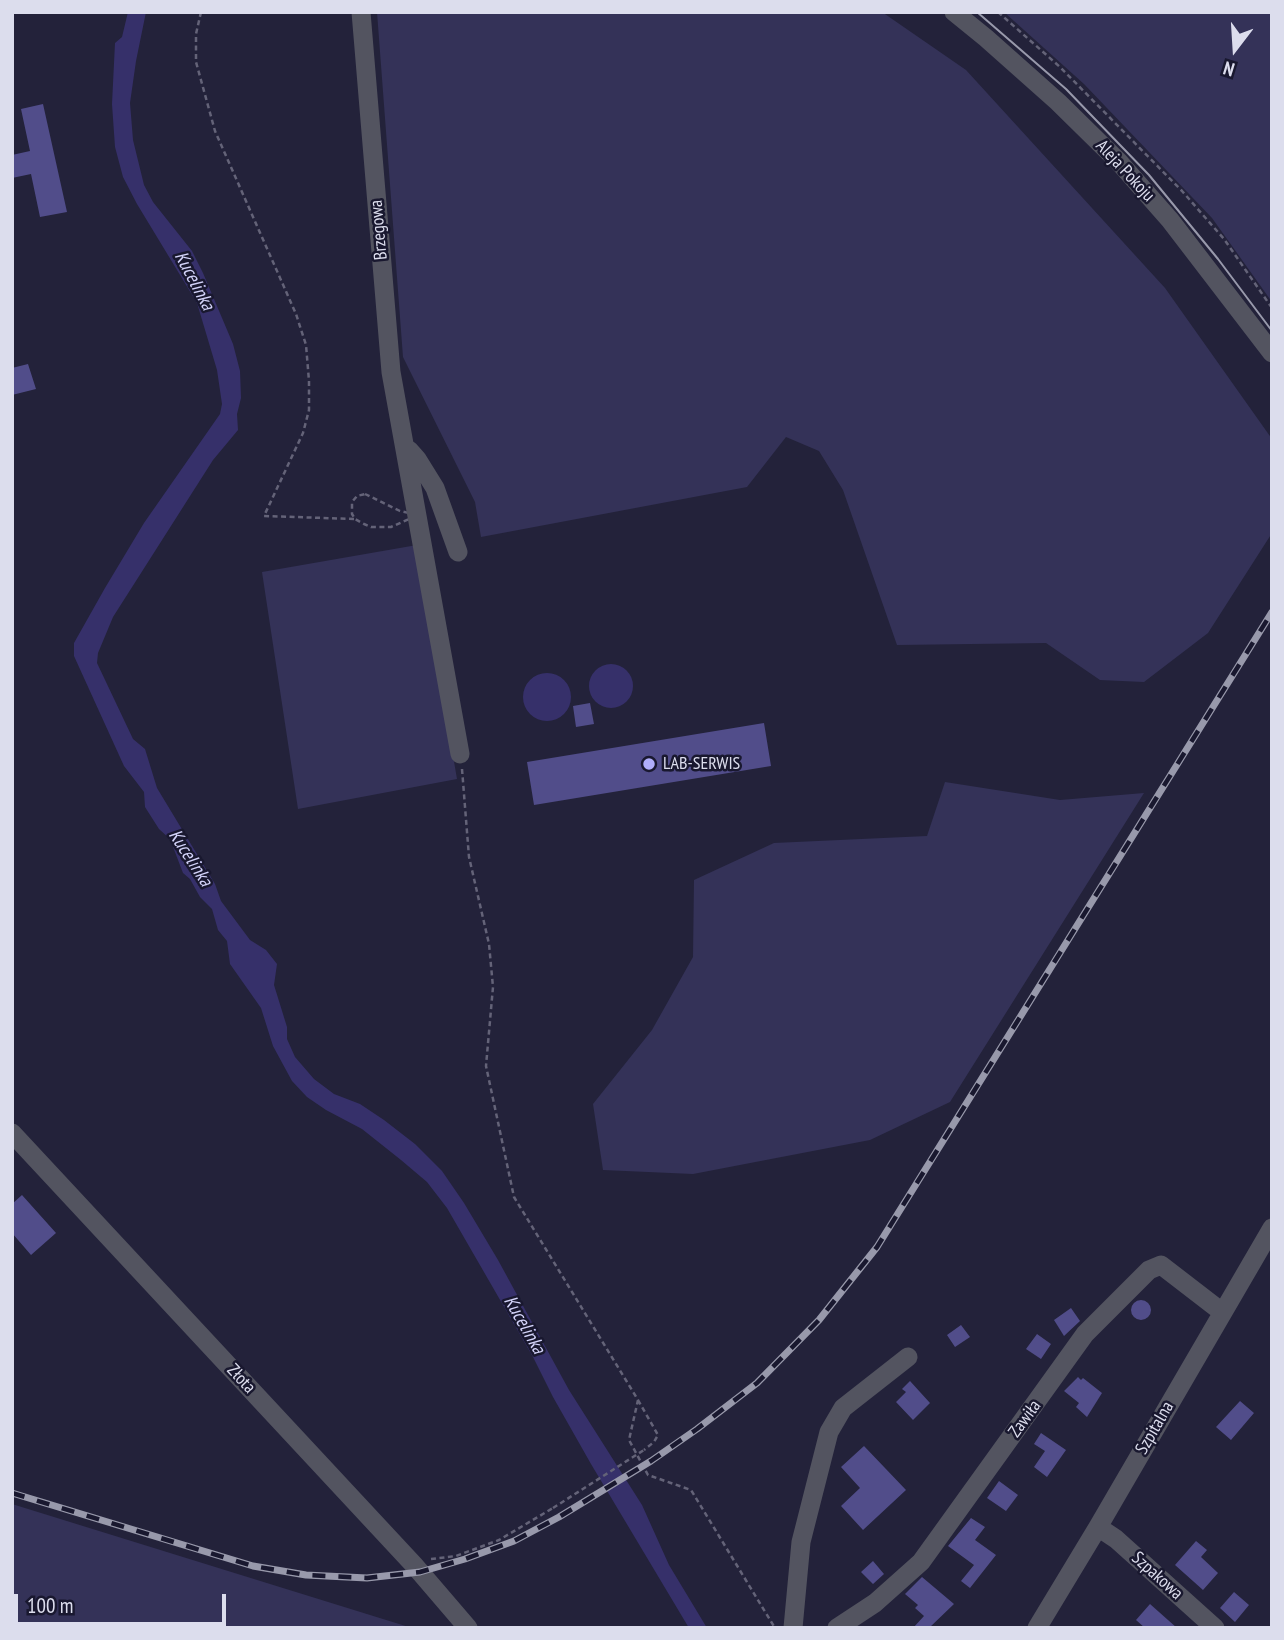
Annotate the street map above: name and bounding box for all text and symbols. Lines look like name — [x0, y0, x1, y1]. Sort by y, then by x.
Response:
north arrow — [1200, 14, 1270, 84]
text: N — [1220, 56, 1237, 82]
street label: Aleja Pokoju — [1091, 136, 1159, 206]
street label: Brzegowa — [366, 199, 392, 261]
water label: Kucelinka — [169, 248, 219, 314]
place label: LAB-SERWIS — [663, 753, 740, 775]
marker: LAB-SERWIS — [641, 756, 657, 772]
water label: Kucelinka — [163, 825, 217, 891]
water label: Kucelinka — [498, 1292, 550, 1358]
street label: Złota — [222, 1360, 260, 1398]
street label: Zawiła — [1004, 1396, 1046, 1442]
street label: Szpitalna — [1131, 1398, 1179, 1458]
street label: Szpakowa — [1127, 1547, 1187, 1605]
scale bar — [18, 1580, 229, 1624]
text: 100 m — [27, 1592, 73, 1619]

